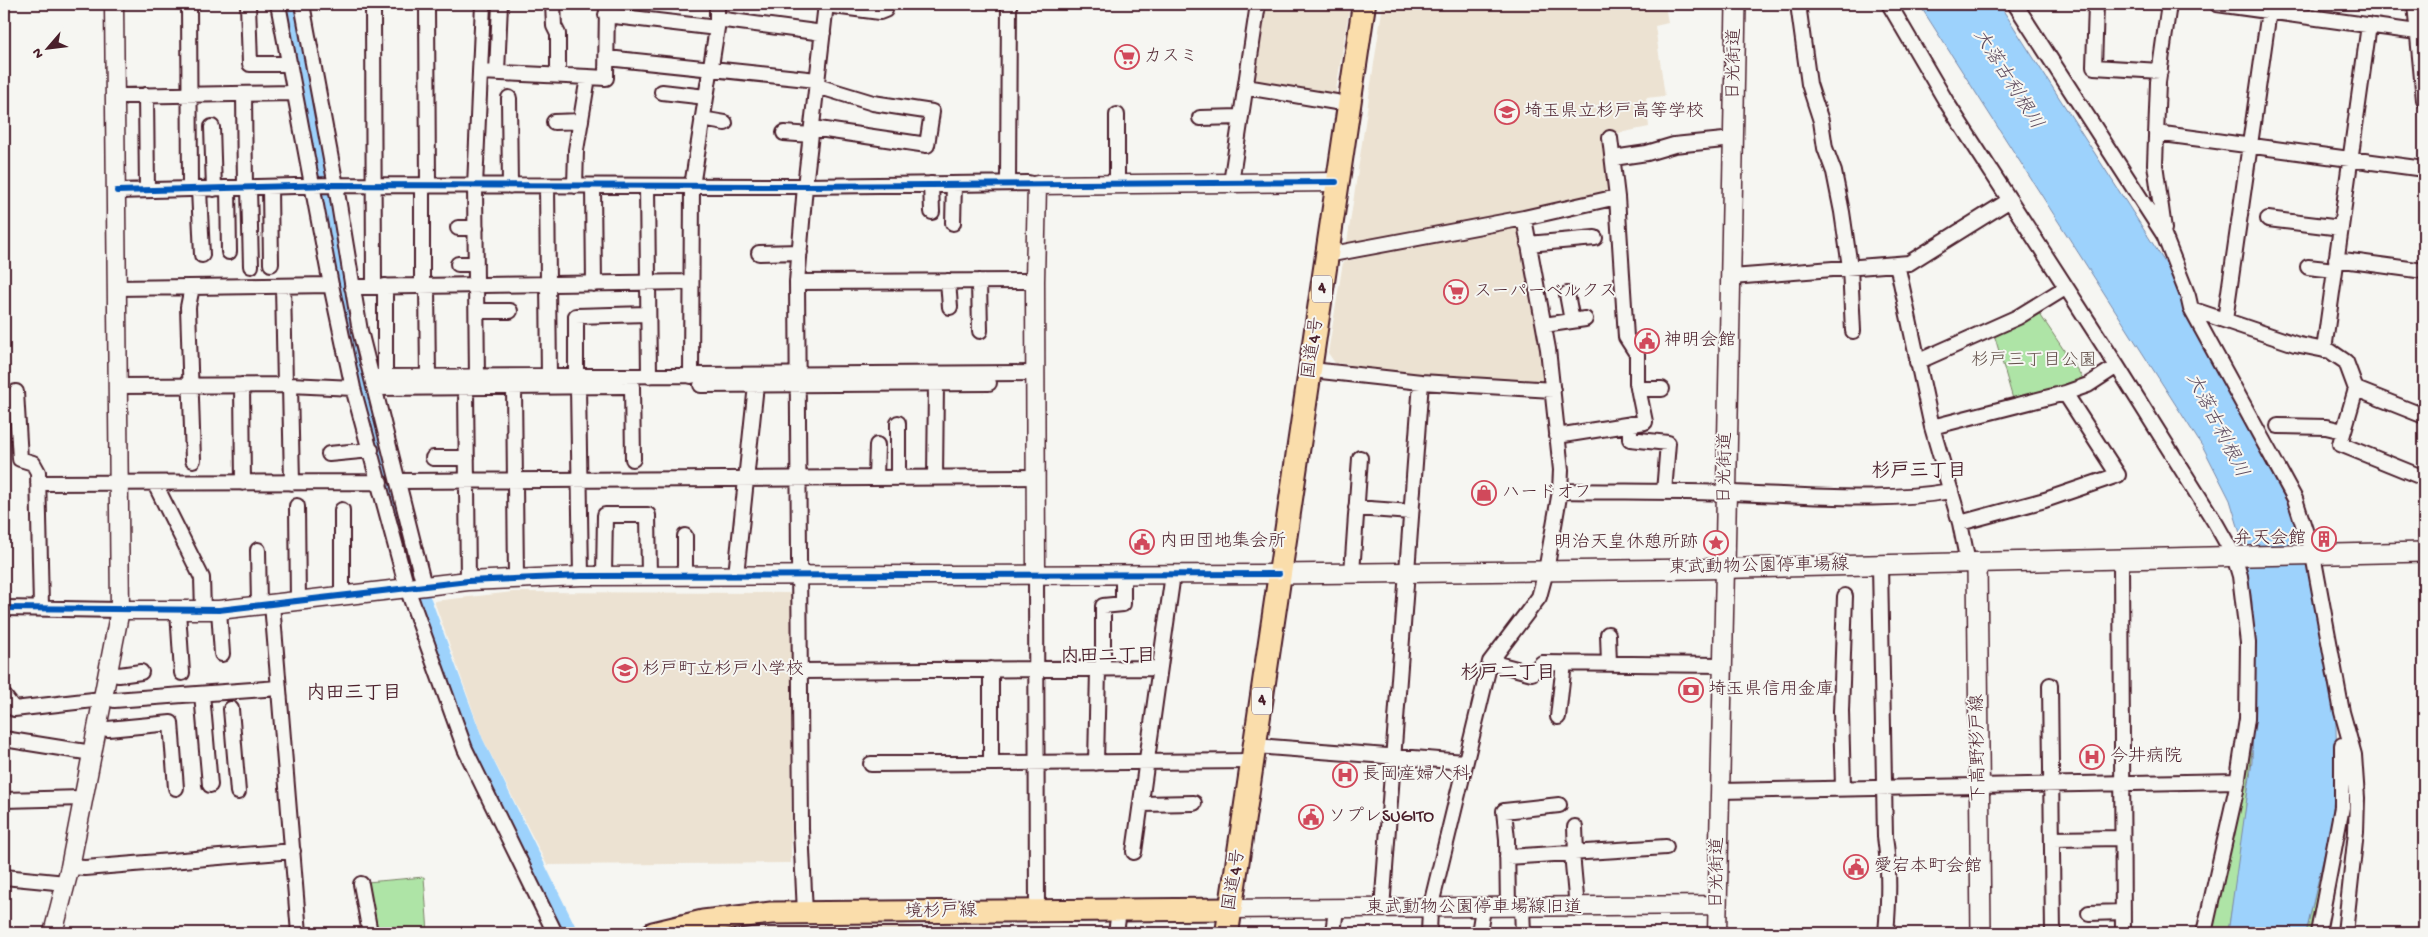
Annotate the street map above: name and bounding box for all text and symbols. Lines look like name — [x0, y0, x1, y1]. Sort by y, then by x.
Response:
north arrow — [22, 22, 72, 72]
water label: 大落古利根川 — [1967, 25, 2048, 134]
street label: 日光街道 — [1723, 28, 1746, 100]
supermarket icon: カスミ — [1114, 44, 1140, 70]
text: N — [29, 45, 48, 61]
place label: カスミ — [1144, 47, 1198, 68]
school or university icon: 埼玉県立杉戸高等学校 — [1494, 99, 1520, 125]
place label: 埼玉県立杉戸高等学校 — [1524, 101, 1704, 123]
road number: 4 — [1312, 276, 1332, 302]
supermarket icon: スーパーベルクス — [1443, 279, 1469, 305]
place label: スーパーベルクス — [1474, 282, 1617, 303]
street label: 国道4号 — [1298, 315, 1329, 380]
public building icon: 神明会館 — [1634, 328, 1660, 354]
place label: 神明会館 — [1664, 330, 1736, 352]
park label: 杉戸三丁目公園 — [1971, 350, 2097, 372]
water label: 大落古利根川 — [2180, 370, 2253, 482]
street label: 日光街道 — [1714, 432, 1737, 504]
district label: 杉戸三丁目 — [1871, 460, 1967, 484]
shop icon: ハードオフ — [1471, 480, 1497, 506]
place label: ハードオフ — [1502, 483, 1592, 504]
building icon: 弁天会館 — [2311, 526, 2337, 552]
place label: 弁天会館 — [2234, 528, 2306, 550]
public building icon: 内田団地集会所 — [1129, 529, 1155, 555]
place icon: 明治天皇休憩所跡 — [1703, 530, 1729, 556]
place label: 内田団地集会所 — [1160, 531, 1286, 553]
place label: 明治天皇休憩所跡 — [1554, 532, 1698, 554]
street label: 東武動物公園停車場線 — [1669, 554, 1849, 579]
district label: 内田二丁目 — [1060, 645, 1156, 669]
school or university icon: 杉戸町立杉戸小学校 — [612, 657, 638, 683]
place label: 杉戸町立杉戸小学校 — [642, 659, 804, 681]
district label: 杉戸二丁目 — [1460, 662, 1556, 686]
bank icon: 埼玉県信用金庫 — [1678, 677, 1704, 703]
place label: 埼玉県信用金庫 — [1708, 679, 1834, 701]
district label: 内田三丁目 — [306, 682, 402, 706]
road number: 4 — [1252, 688, 1272, 714]
street label: 下高野杉戸線 — [1967, 694, 1990, 802]
hospital icon: 今井病院 — [2079, 744, 2105, 770]
place label: 今井病院 — [2110, 746, 2182, 768]
hospital icon: 長岡産婦人科 — [1332, 762, 1358, 788]
place label: 長岡産婦人科 — [1362, 764, 1470, 786]
public building icon: ソプレSUGITO — [1298, 804, 1324, 830]
place label: ソプレSUGITO — [1328, 806, 1434, 828]
street label: 日光街道 — [1706, 837, 1729, 909]
street label: 国道4号 — [1219, 847, 1250, 913]
public building icon: 愛宕本町会館 — [1843, 854, 1869, 880]
place label: 愛宕本町会館 — [1874, 856, 1982, 878]
street label: 東武動物公園停車場線旧道 — [1366, 897, 1582, 919]
street label: 境杉戸線 — [905, 900, 977, 923]

